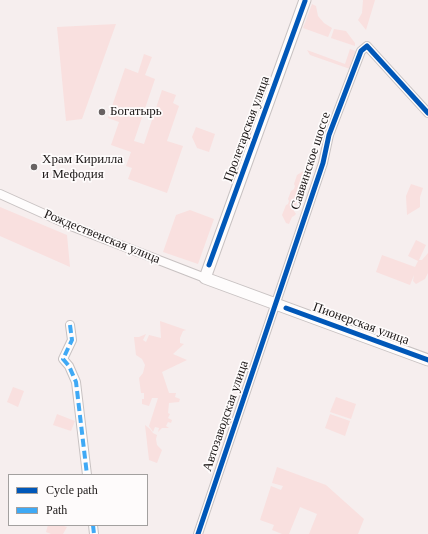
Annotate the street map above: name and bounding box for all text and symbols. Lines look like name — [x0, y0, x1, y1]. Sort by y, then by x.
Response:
street label: Пролетарская улица — [221, 74, 273, 184]
place label: Богатырь — [110, 104, 162, 120]
marker: Богатырь — [97, 107, 107, 117]
street label: Саввинское шоссе — [288, 110, 334, 212]
place label: Храм Кирилла и Мефодия — [42, 152, 123, 183]
marker: Храм Кирилла и Мефодия — [29, 162, 39, 172]
street label: Рождественская улица — [42, 207, 162, 267]
street label: Пионерская улица — [311, 299, 411, 349]
street label: Автозаводская улица — [200, 359, 252, 473]
legend — [8, 474, 148, 526]
text: Cycle path — [46, 483, 98, 497]
text: Path — [46, 503, 67, 517]

